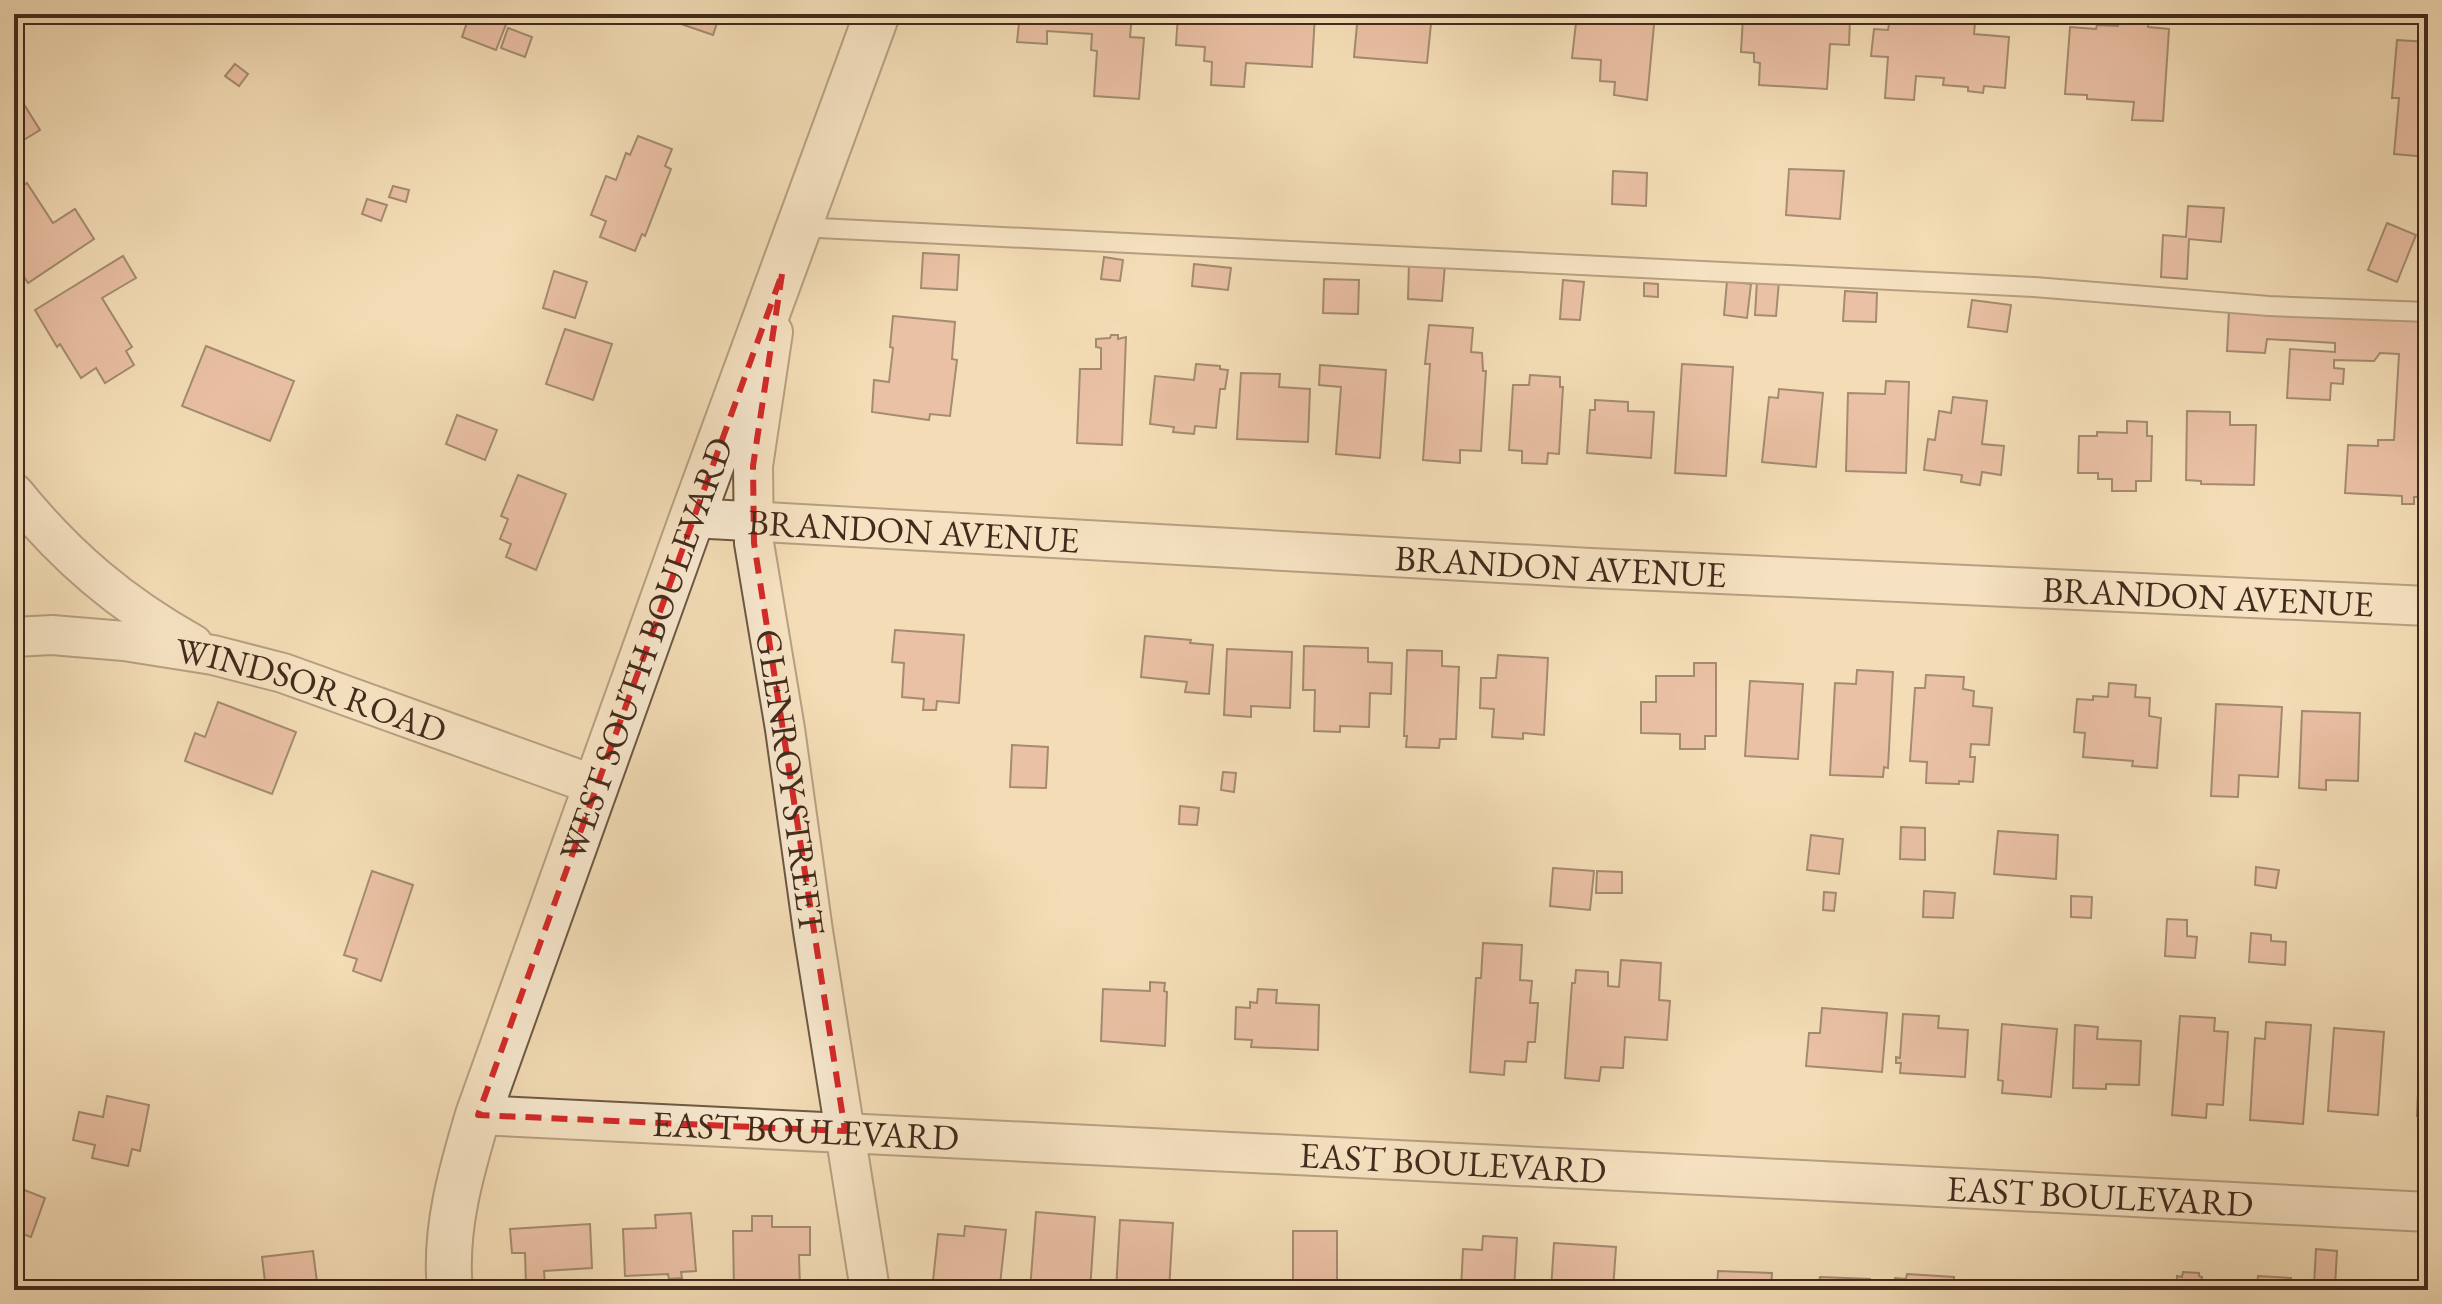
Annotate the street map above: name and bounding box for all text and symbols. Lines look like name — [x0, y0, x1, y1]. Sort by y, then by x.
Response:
street label: WEST SOUTH BOULEVARD — [548, 430, 743, 867]
street label: BRANDON AVENUE — [747, 498, 1081, 563]
street label: BRANDON AVENUE — [1394, 534, 1727, 598]
street label: BRANDON AVENUE — [2041, 565, 2375, 627]
street label: WINDSOR ROAD — [172, 626, 453, 753]
street label: GLENROY STREET — [745, 626, 837, 938]
street label: EAST BOULEVARD — [651, 1099, 960, 1161]
street label: EAST BOULEVARD — [1298, 1131, 1607, 1193]
street label: EAST BOULEVARD — [1945, 1164, 2255, 1227]

